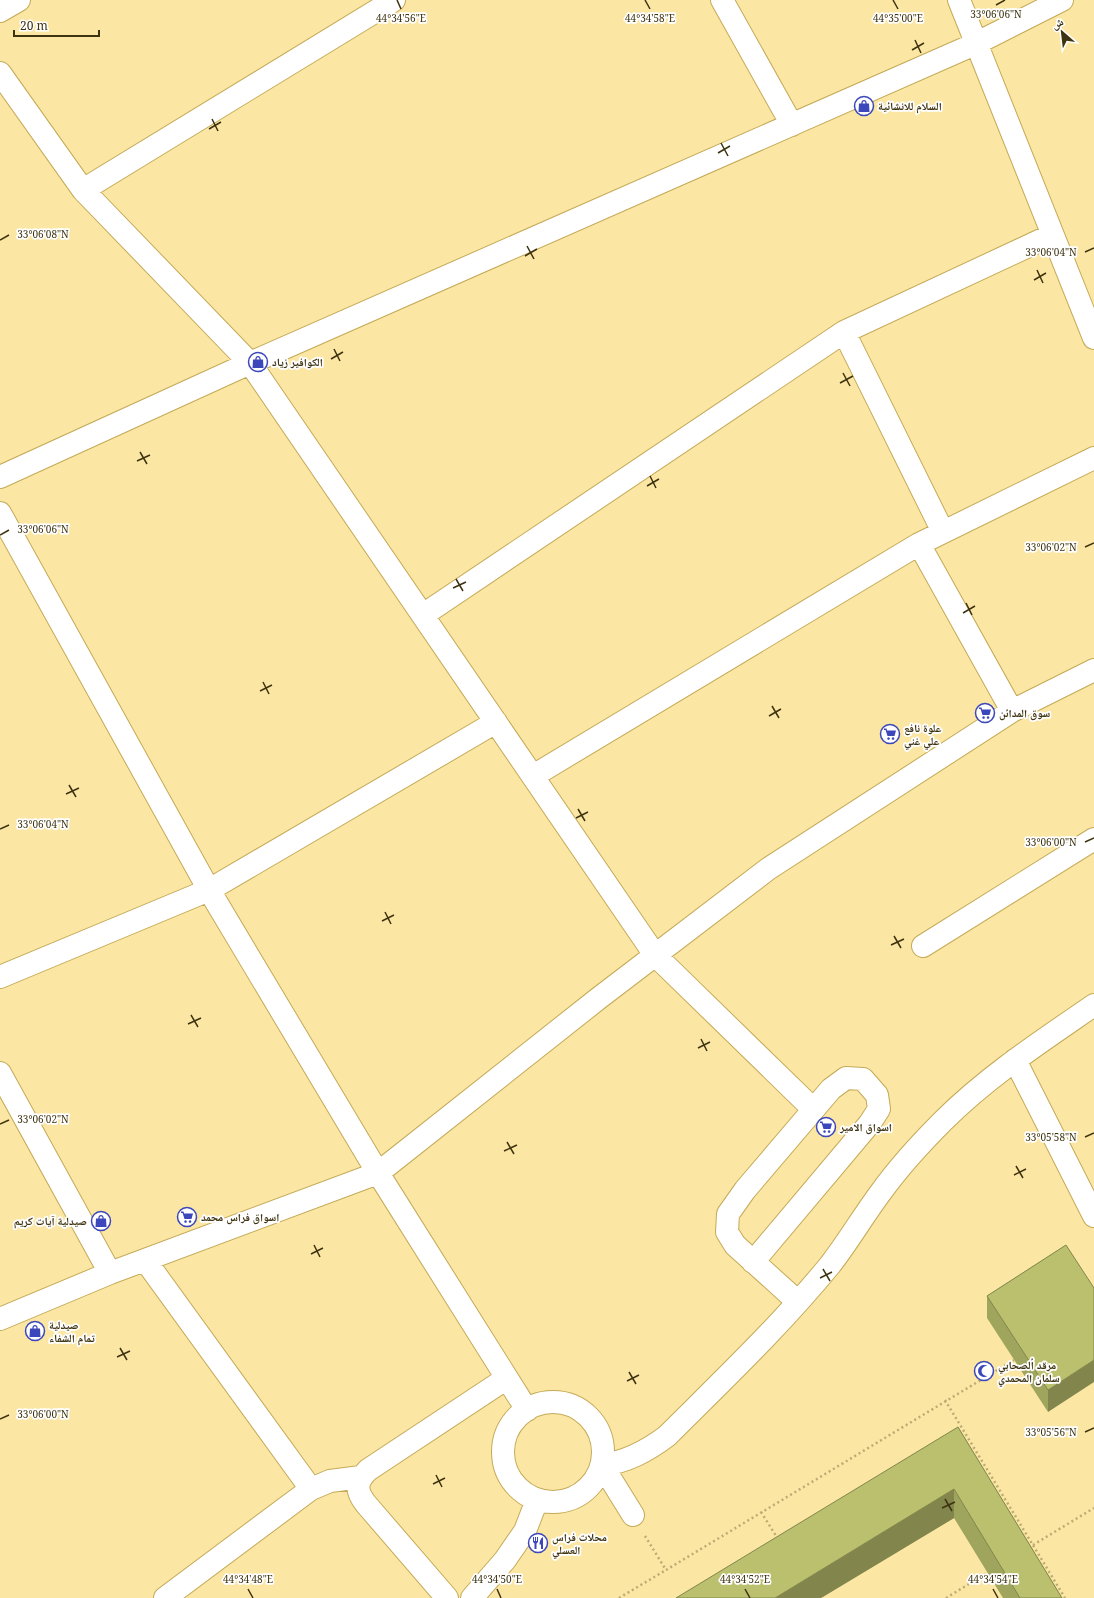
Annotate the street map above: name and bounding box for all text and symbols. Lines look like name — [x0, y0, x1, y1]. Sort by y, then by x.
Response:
text: 33°06'06"N — [970, 7, 1022, 21]
text: 44°34'56"E — [376, 11, 426, 25]
text: 44°34'58"E — [625, 11, 675, 25]
text: 44°35'00"E — [873, 11, 923, 25]
scale bar — [14, 12, 99, 38]
north arrow — [1042, 12, 1082, 52]
text: ش — [1048, 13, 1067, 33]
text: 20 m — [20, 17, 48, 34]
shop icon: السلام للانشائية — [853, 95, 875, 117]
place label: السلام للانشائية — [878, 98, 942, 114]
text: 33°06'08"N — [17, 227, 69, 241]
text: 33°06'04"N — [1025, 245, 1077, 259]
shop icon: الكوافير زياد — [247, 351, 269, 373]
place label: الكوافير زياد — [272, 354, 323, 369]
text: 33°06'06"N — [17, 522, 69, 536]
text: 33°06'02"N — [1025, 540, 1077, 554]
supermarket icon: سوق المدائن — [974, 702, 996, 724]
place label: سوق المدائن — [999, 705, 1051, 721]
place label: علوة نافع علي غني — [904, 720, 942, 750]
supermarket icon: علوة نافع علي غني — [879, 723, 901, 745]
text: 33°06'04"N — [17, 817, 69, 831]
text: 33°06'00"N — [1025, 835, 1077, 849]
text: 33°06'02"N — [17, 1112, 69, 1126]
supermarket icon: اسواق الامير — [815, 1116, 837, 1138]
place label: اسواق الامير — [839, 1119, 892, 1135]
text: 33°05'58"N — [1025, 1130, 1077, 1144]
supermarket icon: اسواق فراس محمد — [176, 1206, 198, 1228]
place label: اسواق فراس محمد — [201, 1209, 279, 1225]
shop icon: صيدلية آيات كريم — [90, 1210, 112, 1232]
place label: صيدلية آيات كريم — [14, 1213, 87, 1229]
place label: صيدلية تمام الشفاء — [49, 1317, 95, 1346]
shop icon: صيدلية تمام الشفاء — [24, 1320, 46, 1342]
place label: مرقد ألصحابي سلمان المحمدي — [998, 1357, 1060, 1387]
mosque icon: مرقد ألصحابي سلمان المحمدي — [973, 1360, 995, 1382]
text: 33°06'00"N — [17, 1407, 69, 1421]
text: 33°05'56"N — [1025, 1425, 1077, 1439]
place label: محلات فراس العسلي — [552, 1529, 607, 1559]
restaurant icon: محلات فراس العسلي — [527, 1532, 549, 1554]
text: 44°34'48"E — [223, 1572, 273, 1586]
text: 44°34'50"E — [472, 1572, 522, 1586]
text: 44°34'52"E — [720, 1572, 770, 1586]
text: 44°34'54"E — [968, 1572, 1018, 1586]

